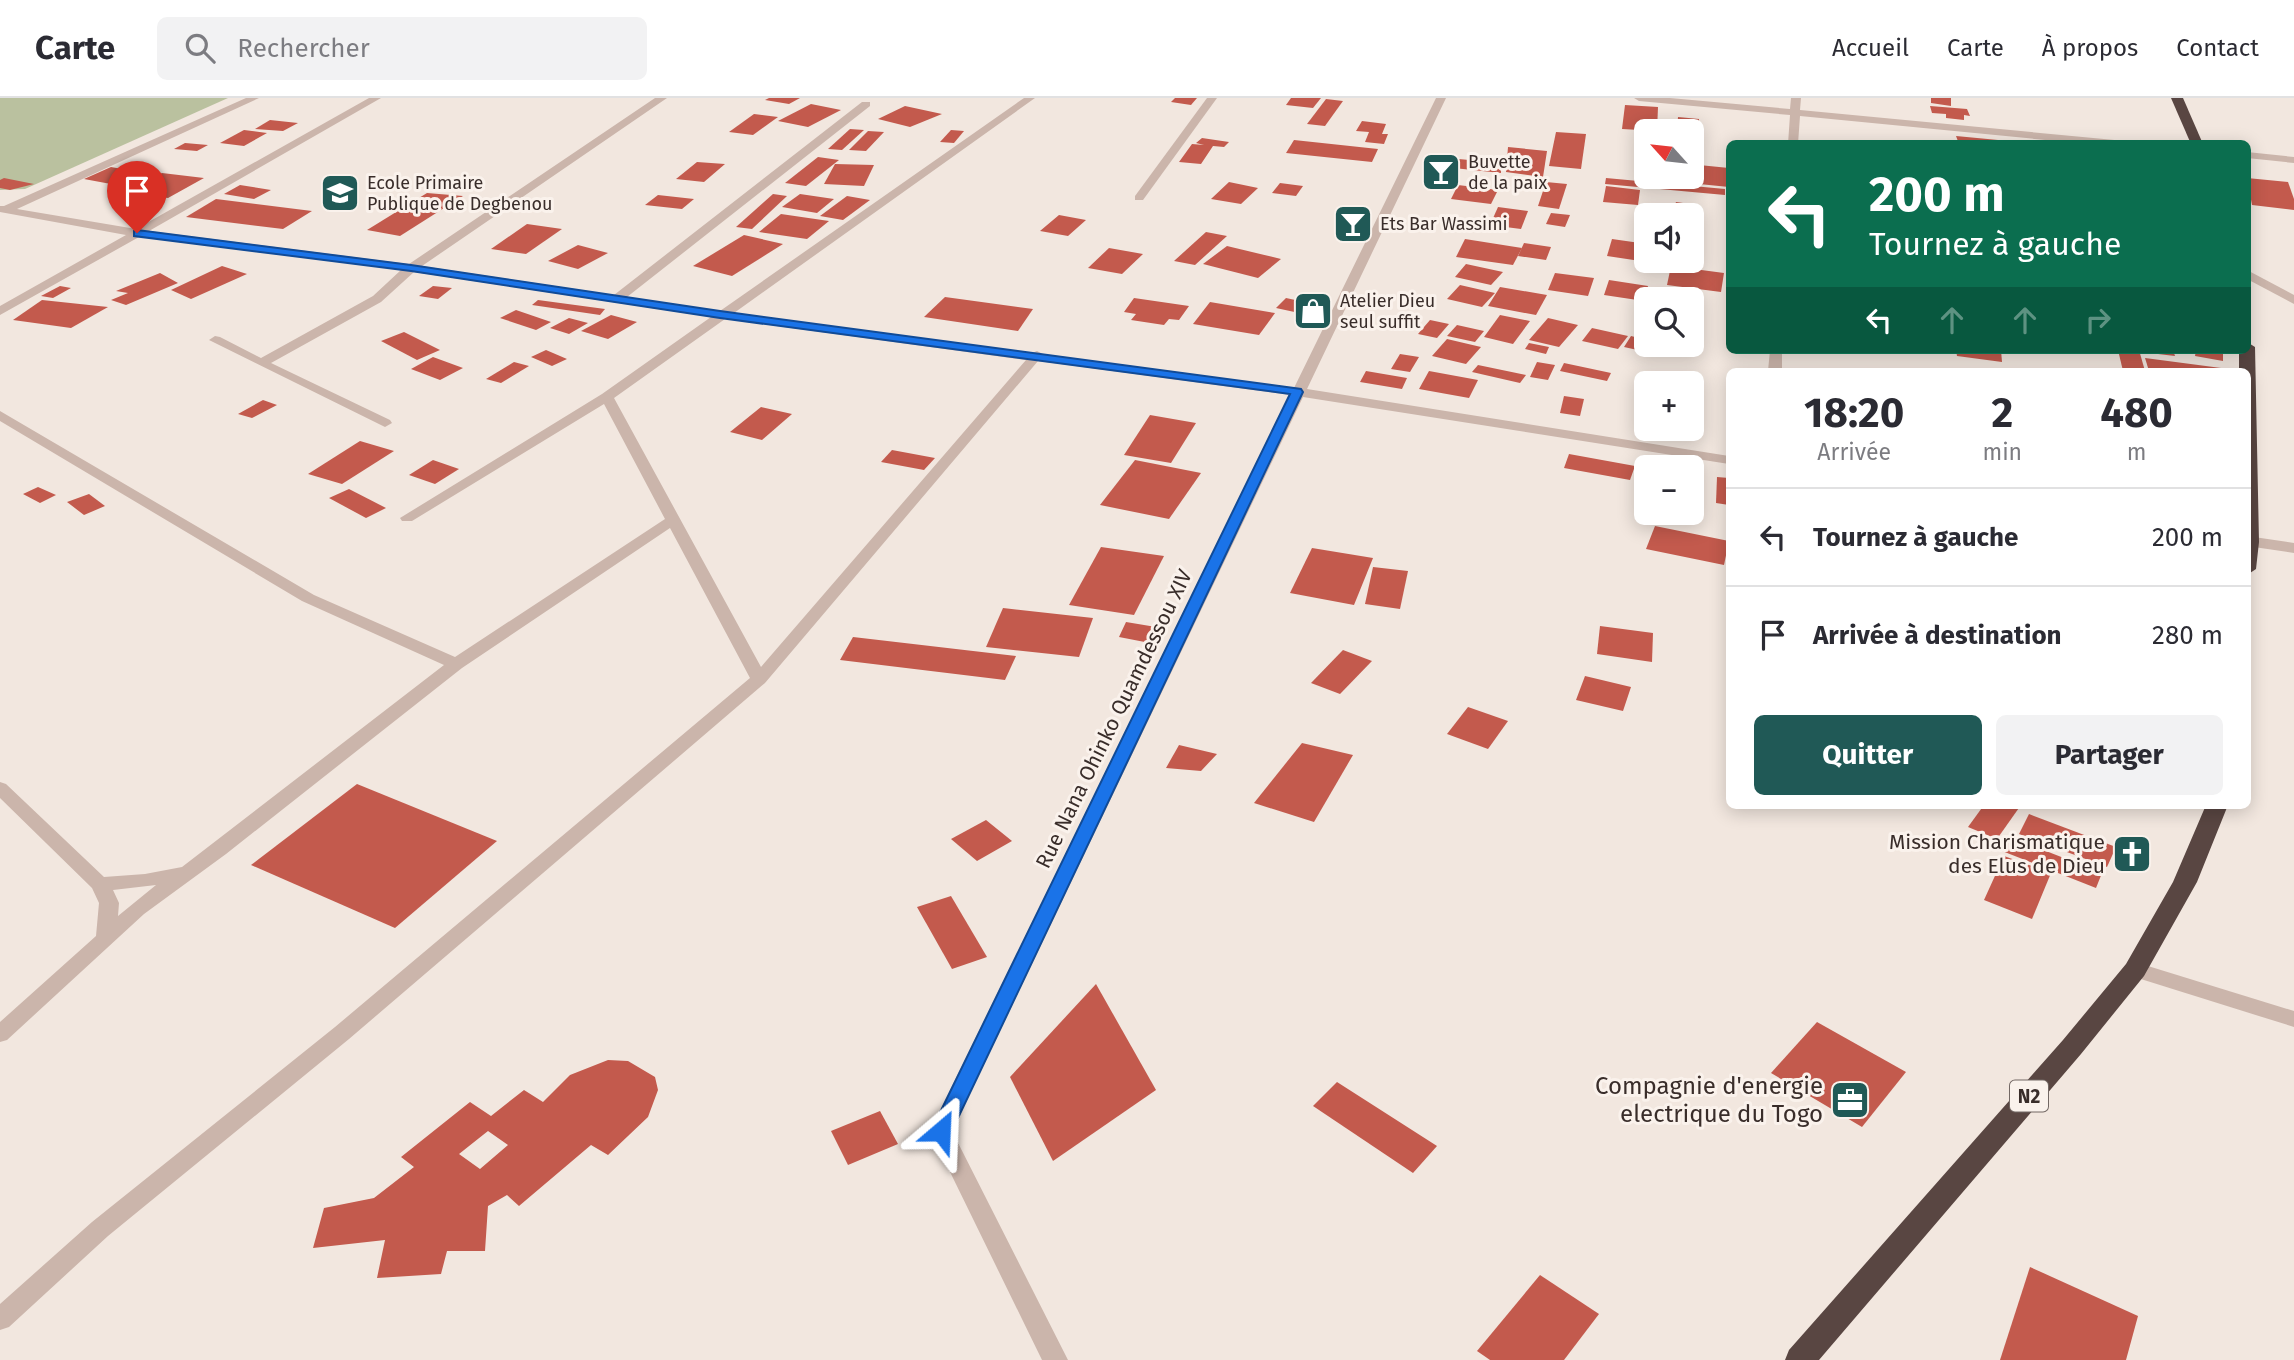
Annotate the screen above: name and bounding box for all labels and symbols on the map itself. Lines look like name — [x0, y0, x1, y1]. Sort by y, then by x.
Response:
north arrow — [1634, 119, 1704, 189]
bar icon: Buvette de la paix — [1420, 151, 1462, 193]
place label: Buvette de la paix — [1468, 151, 1547, 194]
pin — [107, 161, 167, 233]
school or university icon: Ecole Primaire Publique de Degbenou — [319, 172, 361, 214]
place label: Ecole Primaire Publique de Degbenou — [367, 172, 552, 215]
bar icon: Ets Bar Wassimi — [1332, 203, 1374, 245]
place label: Ets Bar Wassimi — [1380, 213, 1508, 235]
shop icon: Atelier Dieu seul suffit — [1292, 290, 1334, 332]
place label: Atelier Dieu seul suffit — [1340, 290, 1435, 333]
street label: Rue Nana Ohinko Quamdessou XIV — [1030, 565, 1198, 873]
place label: Mission Charismatique des Elus de Dieu — [1889, 829, 2105, 879]
church icon: Mission Charismatique des Elus de Dieu — [2111, 833, 2153, 875]
place label: Compagnie d'energie electrique du Togo — [1595, 1072, 1823, 1128]
office icon: Compagnie d'energie electrique du Togo — [1829, 1079, 1871, 1121]
road number: N2 — [2010, 1080, 2048, 1112]
position arrow — [904, 1094, 978, 1168]

